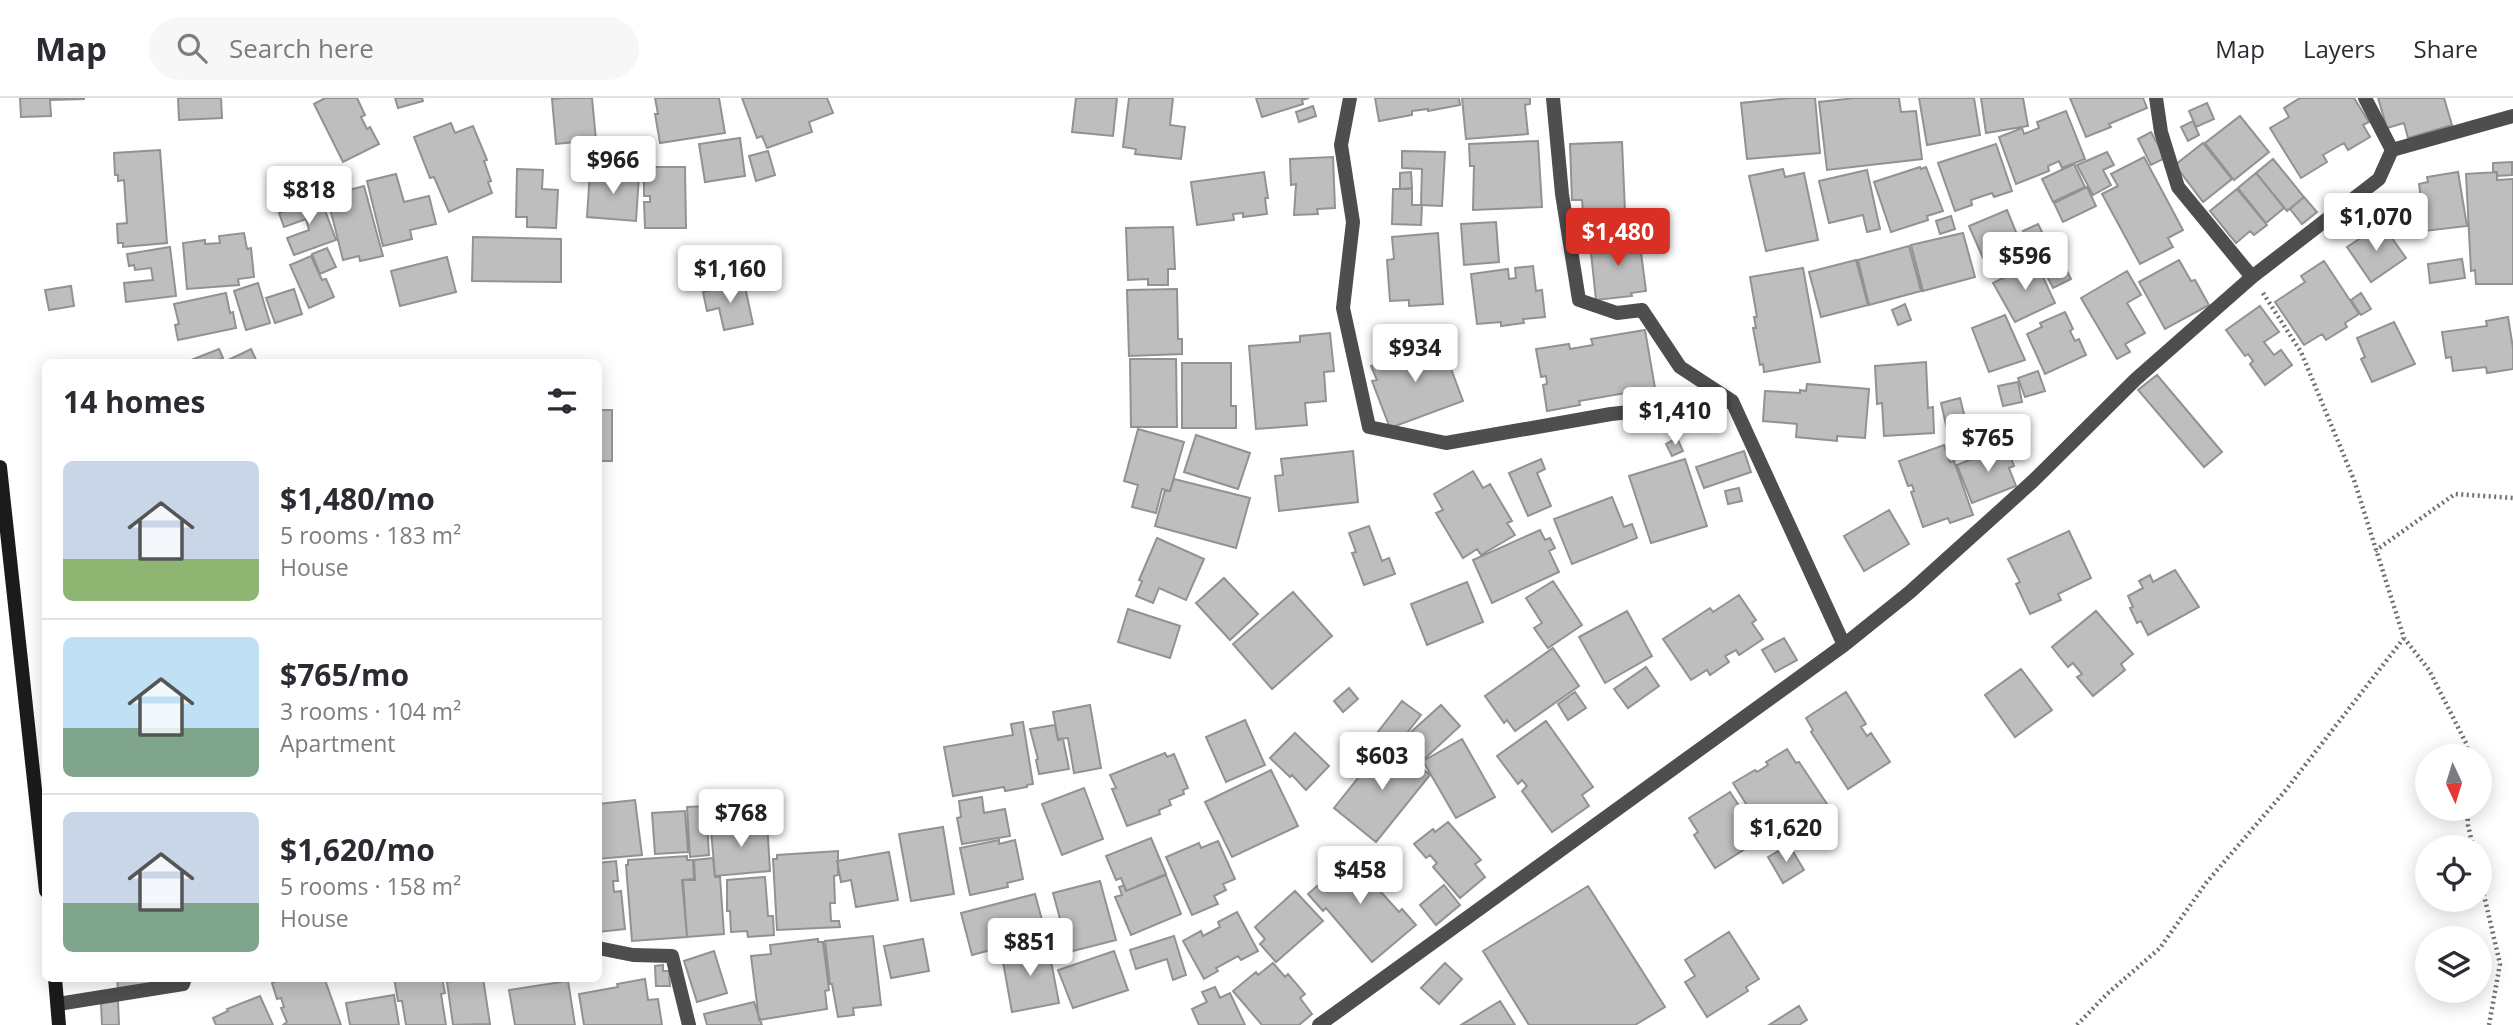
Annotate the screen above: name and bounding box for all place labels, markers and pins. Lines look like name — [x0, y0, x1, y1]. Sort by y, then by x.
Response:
pin: $966 — [572, 136, 654, 196]
pin: $818 — [268, 166, 350, 226]
pin: $1,070 — [2319, 194, 2433, 253]
pin: $1,480 — [1561, 208, 1675, 268]
pin: $596 — [1984, 232, 2066, 292]
pin: $1,160 — [673, 246, 787, 305]
pin: $934 — [1374, 324, 1456, 384]
pin: $1,410 — [1618, 388, 1732, 447]
pin: $765 — [1947, 414, 2029, 474]
pin: $603 — [1341, 732, 1423, 792]
pin: $768 — [700, 790, 782, 849]
pin: $1,620 — [1729, 804, 1843, 864]
pin: $458 — [1319, 846, 1401, 906]
pin: $851 — [989, 918, 1071, 978]

